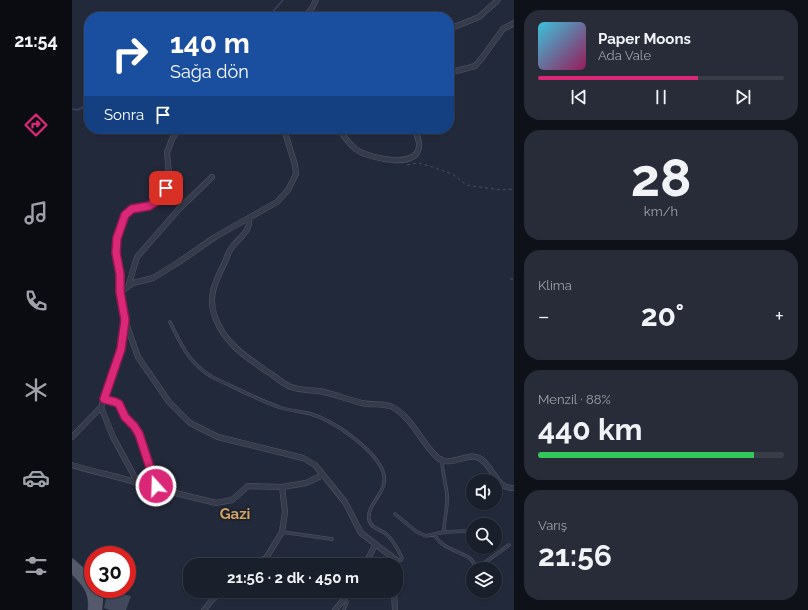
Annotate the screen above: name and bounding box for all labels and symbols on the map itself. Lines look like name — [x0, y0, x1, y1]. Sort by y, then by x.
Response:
pin — [149, 171, 183, 205]
position arrow — [135, 465, 177, 507]
district label: Gazi — [220, 505, 250, 523]
speed limit sign: 30 — [84, 546, 136, 598]

